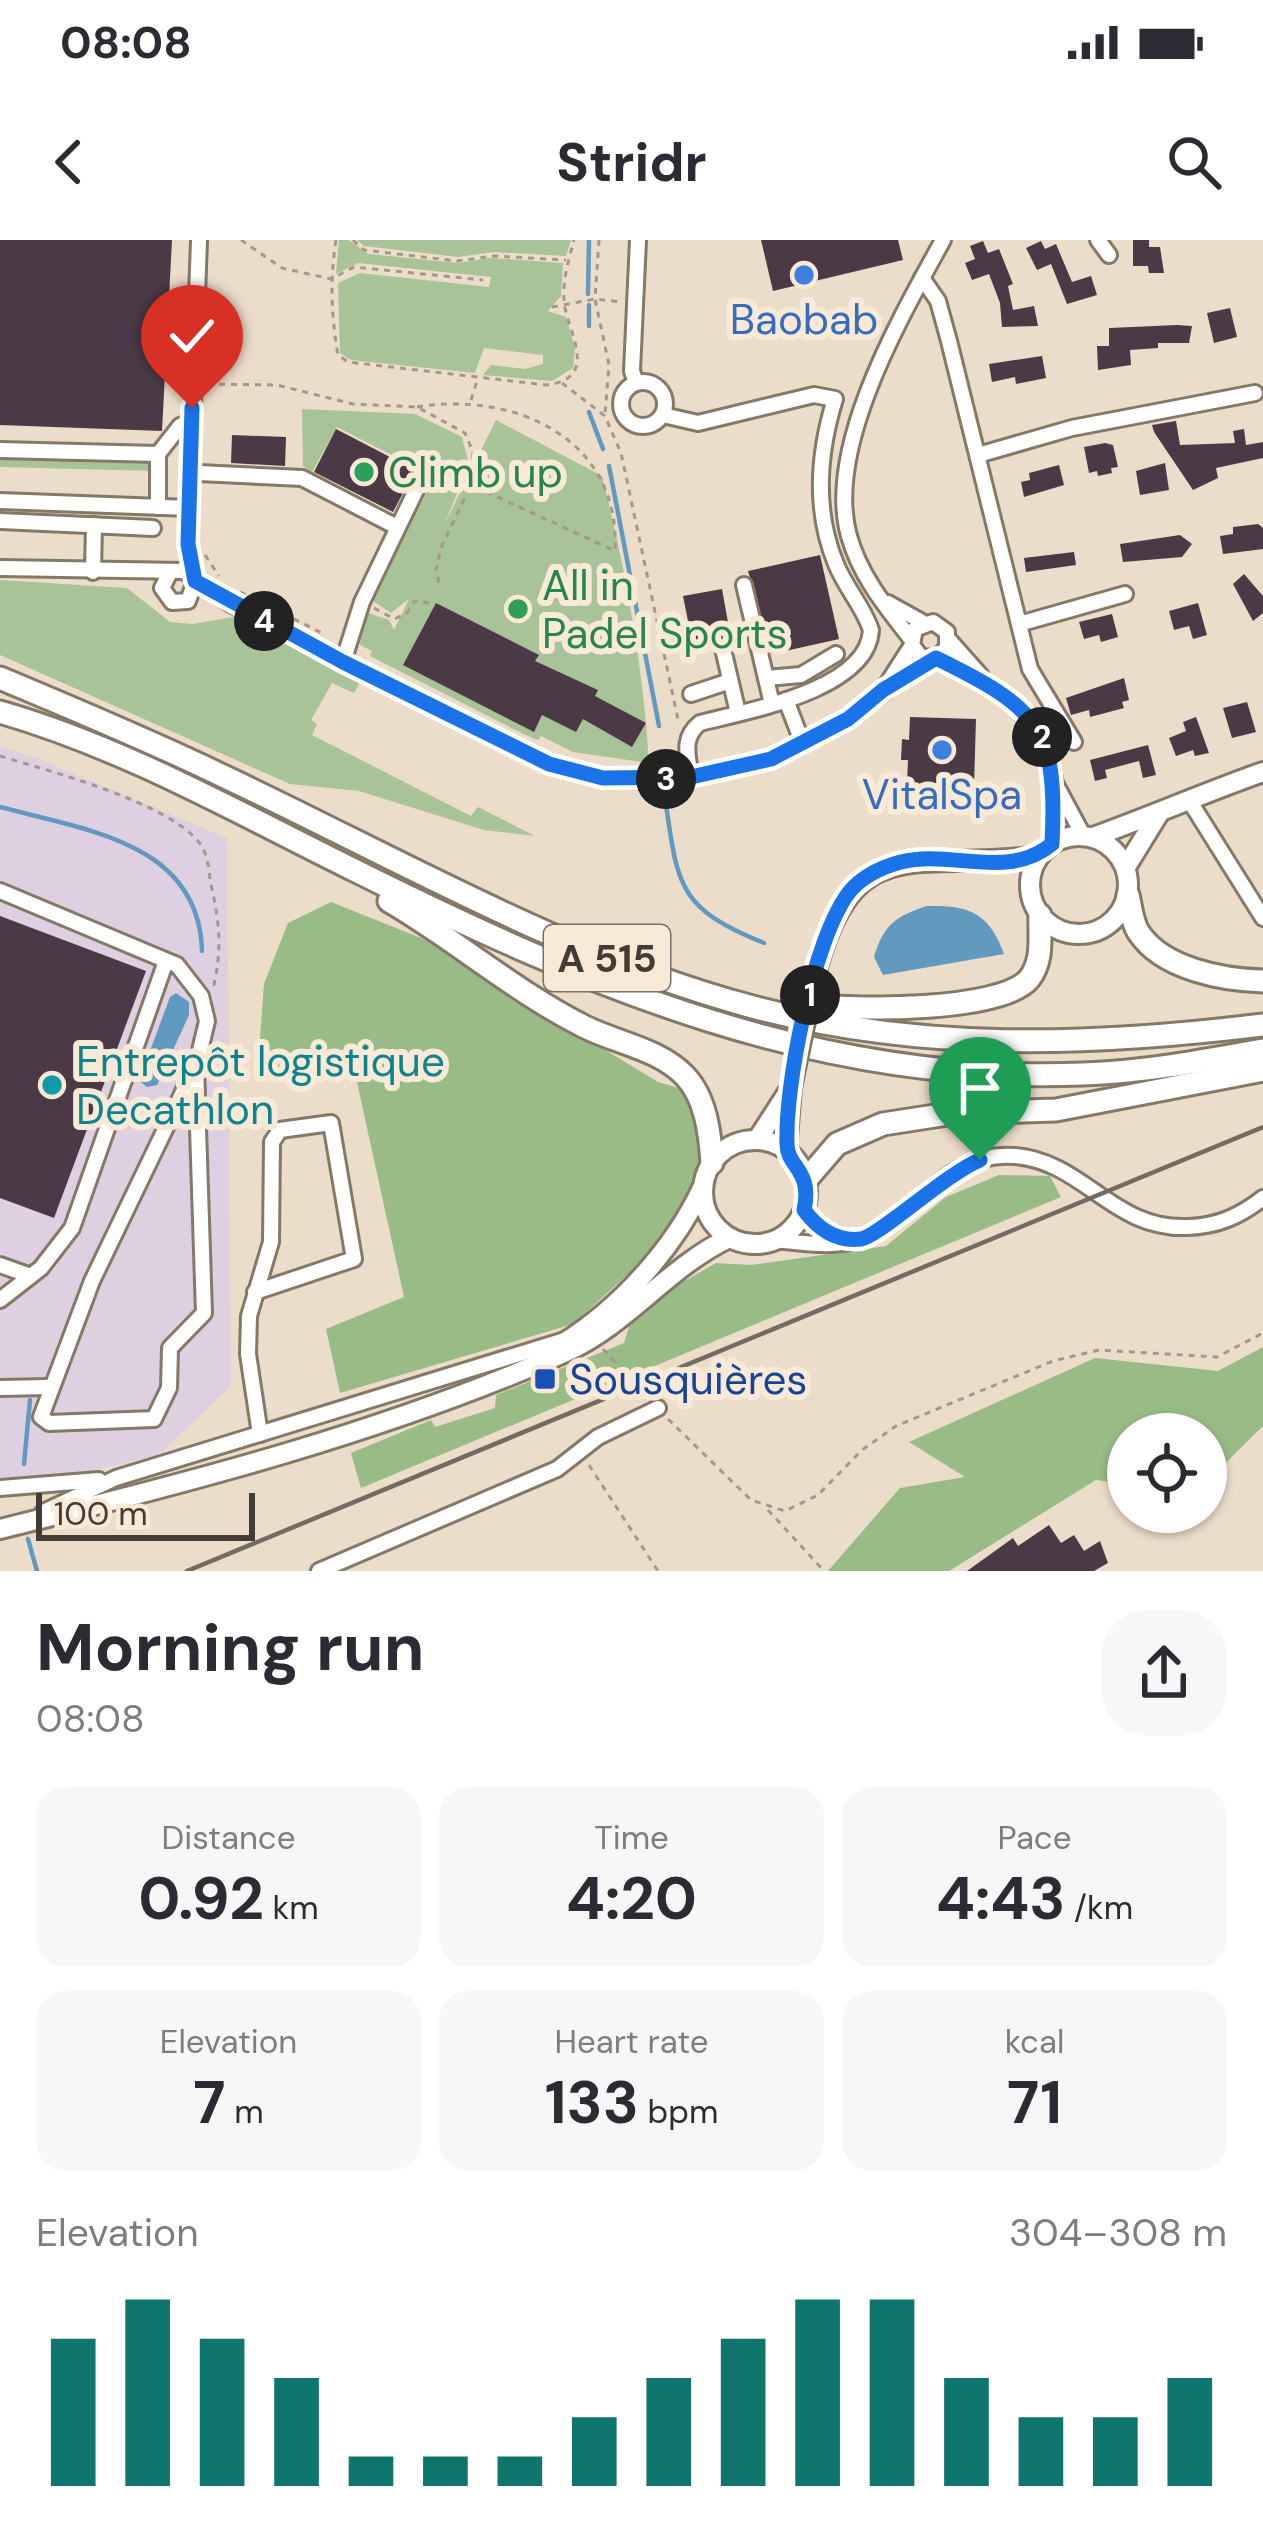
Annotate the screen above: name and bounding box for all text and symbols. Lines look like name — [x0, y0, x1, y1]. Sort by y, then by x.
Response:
text: 08:08 — [60, 13, 192, 72]
text: Stridr — [556, 127, 707, 198]
icon: back — [36, 129, 102, 195]
icon: search — [1161, 129, 1227, 195]
marker: Baobab — [791, 262, 817, 288]
pin — [141, 285, 243, 408]
place label: Baobab — [730, 292, 878, 347]
icon: check — [159, 303, 225, 369]
place label: Climb up — [388, 445, 563, 500]
marker: Climb up — [351, 459, 377, 485]
place label: All in Padel Sports — [542, 558, 788, 661]
pin: 4 — [234, 591, 294, 651]
marker: All in Padel Sports — [505, 596, 531, 622]
text: 4 — [253, 599, 275, 642]
pin: 2 — [1012, 707, 1072, 767]
text: 2 — [1032, 715, 1052, 758]
marker: VitalSpa — [929, 737, 955, 763]
pin: 3 — [636, 749, 696, 809]
text: 3 — [656, 757, 676, 800]
place label: VitalSpa — [862, 767, 1022, 822]
road number: A 515 — [544, 925, 670, 991]
pin: 1 — [780, 965, 840, 1025]
text: 1 — [804, 973, 816, 1016]
place label: Entrepôt logistique Decathlon — [76, 1034, 445, 1137]
pin — [929, 1037, 1031, 1160]
icon: arrive — [947, 1055, 1013, 1121]
marker: Entrepôt logistique Decathlon — [39, 1072, 65, 1098]
place label: Sousquières — [569, 1352, 807, 1407]
marker: Sousquières — [532, 1366, 558, 1392]
map controls — [1107, 1413, 1227, 1533]
button: locate — [1107, 1413, 1227, 1533]
scale bar — [36, 1487, 255, 1540]
text: 100 m — [54, 1492, 148, 1535]
text: Morning run — [36, 1605, 424, 1690]
button: share — [1101, 1610, 1227, 1736]
text: 08:08 — [36, 1693, 145, 1744]
text: Distance — [162, 1816, 295, 1859]
text: Time — [594, 1816, 669, 1859]
text: Pace — [998, 1816, 1071, 1859]
text: 0.92 — [138, 1859, 264, 1938]
text: 4:20 — [566, 1859, 697, 1938]
text: 4:43 — [936, 1859, 1065, 1938]
text: km — [264, 1886, 319, 1929]
text: /km — [1065, 1886, 1133, 1929]
text: Elevation — [160, 2020, 297, 2063]
text: Heart rate — [554, 2020, 709, 2063]
text: kcal — [1005, 2020, 1064, 2063]
text: 7 — [193, 2063, 226, 2142]
text: 133 — [545, 2063, 639, 2142]
text: 71 — [1007, 2063, 1062, 2142]
text: m — [226, 2090, 264, 2133]
text: bpm — [639, 2090, 718, 2133]
text: Elevation — [36, 2207, 199, 2258]
text: 304–308 m — [1009, 2207, 1227, 2258]

